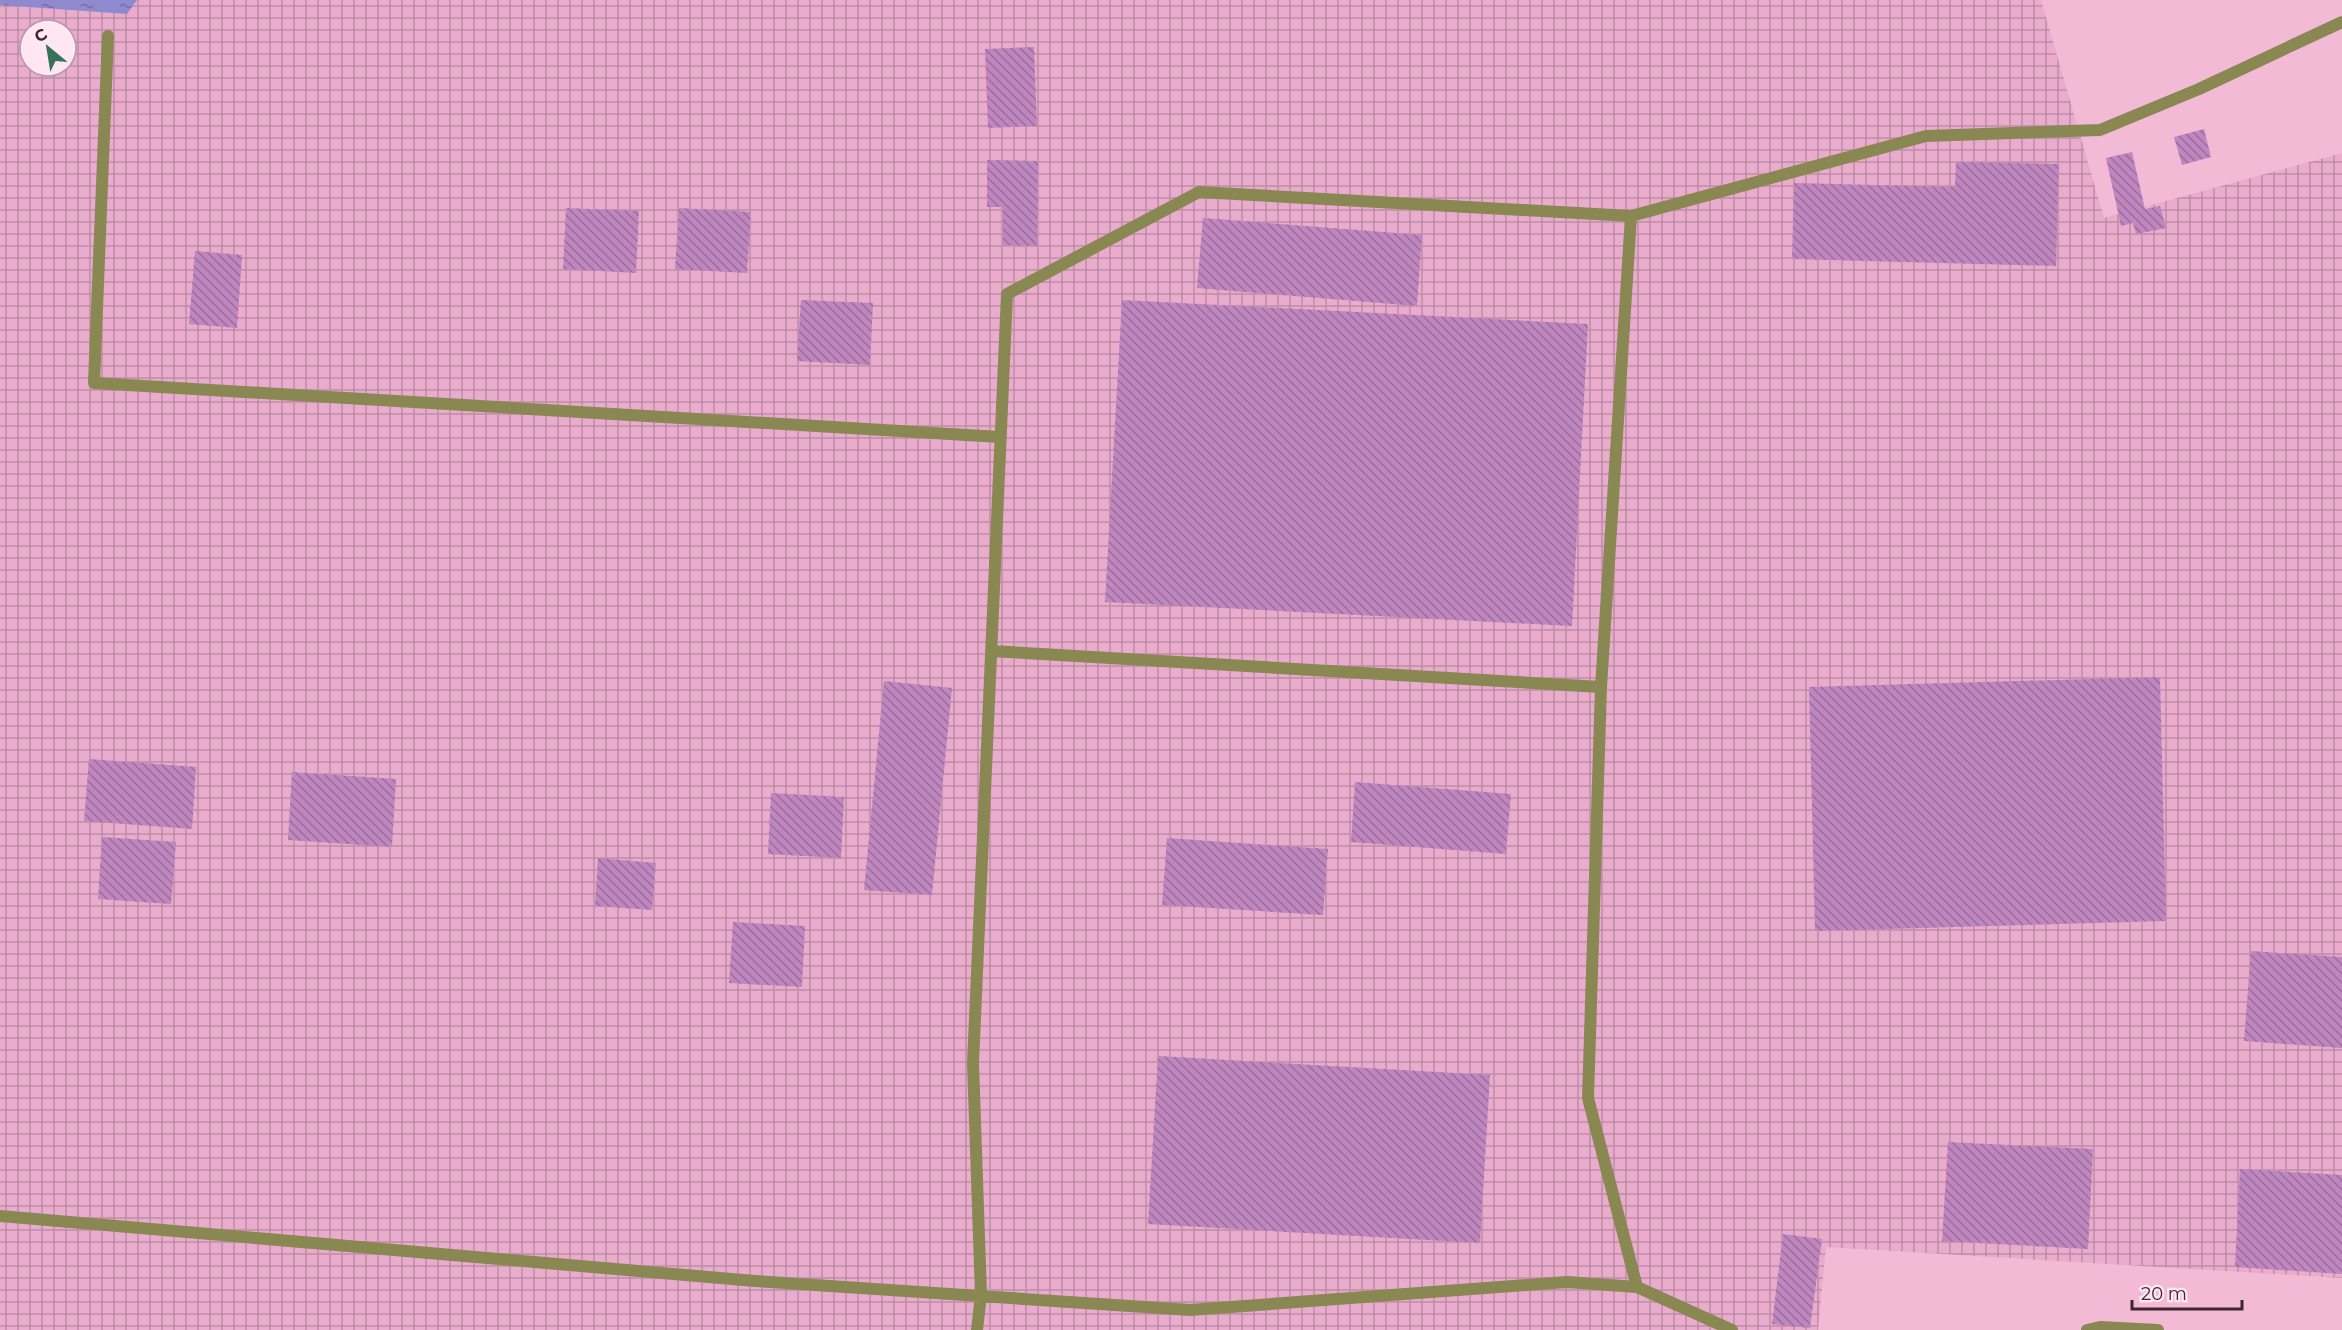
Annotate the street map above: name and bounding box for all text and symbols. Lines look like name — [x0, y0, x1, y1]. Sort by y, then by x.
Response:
north arrow — [18, 18, 78, 78]
text: С — [31, 24, 51, 47]
scale bar — [2132, 1273, 2242, 1311]
text: 20 m — [2141, 1283, 2187, 1305]

